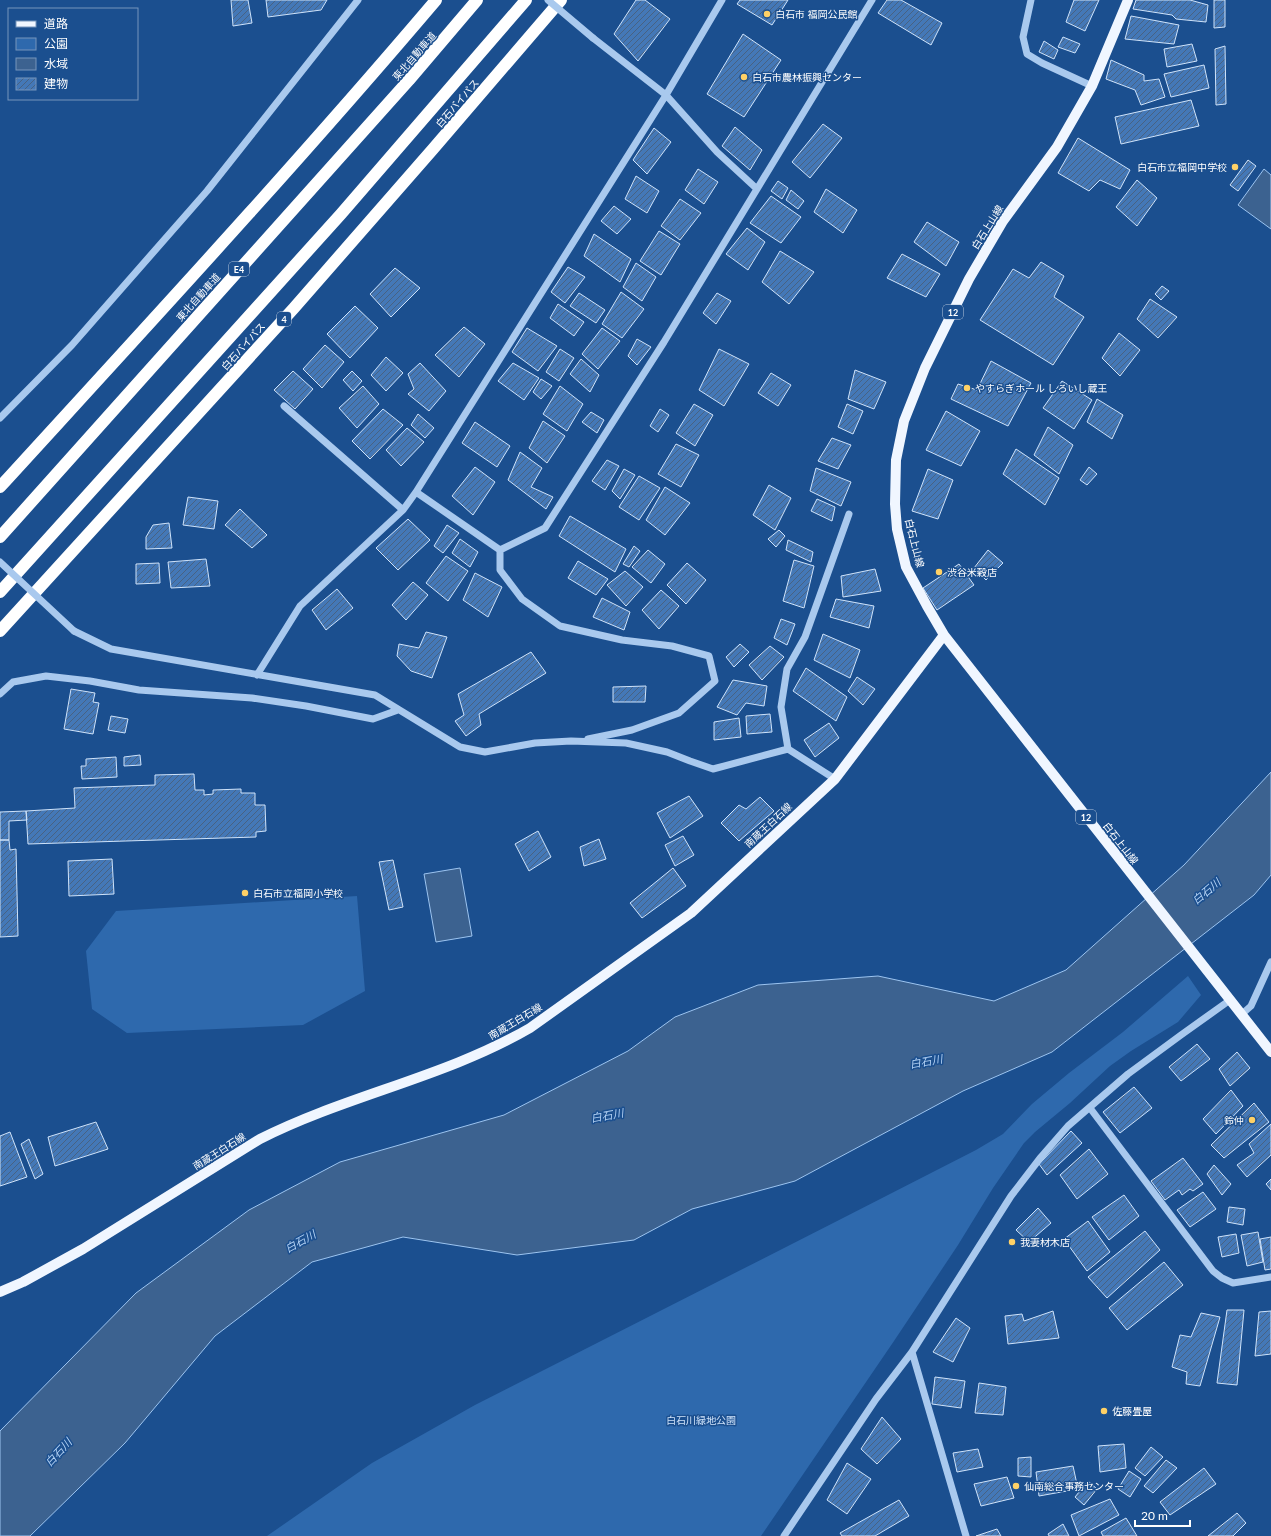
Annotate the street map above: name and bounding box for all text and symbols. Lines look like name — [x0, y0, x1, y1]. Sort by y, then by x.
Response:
legend — [8, 8, 138, 100]
place label: 白石市 福岡公民館 — [775, 8, 858, 20]
marker: 白石市 福岡公民館 — [762, 9, 772, 19]
text: 道路 — [44, 16, 68, 31]
street label: 東北自動車道 — [390, 29, 438, 83]
text: 公園 — [44, 36, 68, 51]
text: 水域 — [44, 56, 68, 71]
place label: 白石市農林振興センター — [752, 71, 862, 83]
marker: 白石市農林振興センター — [739, 72, 749, 82]
text: 建物 — [44, 76, 68, 91]
street label: 白石バイパス — [433, 76, 481, 130]
place label: 白石市立福岡中学校 — [1137, 161, 1227, 173]
marker: 白石市立福岡中学校 — [1230, 162, 1240, 172]
street label: 白石上山線 — [969, 203, 1005, 251]
road number: E4 — [229, 262, 249, 276]
street label: 東北自動車道 — [173, 271, 223, 323]
road number: 12 — [943, 305, 963, 319]
road number: 4 — [277, 312, 291, 326]
street label: 白石バイパス — [219, 320, 267, 372]
place label: やすらぎホール しろいし蔵王 — [975, 382, 1108, 394]
marker: やすらぎホール しろいし蔵王 — [962, 383, 972, 393]
street label: 白石上山線 — [903, 517, 927, 569]
place label: 渋谷米穀店 — [947, 566, 997, 578]
marker: 渋谷米穀店 — [934, 567, 944, 577]
street label: 南蔵王白石線 — [742, 800, 794, 850]
road number: 12 — [1076, 810, 1096, 824]
street label: 白石上山線 — [1101, 820, 1141, 866]
water label: 白石川 — [1189, 875, 1224, 907]
place label: 白石市立福岡小学校 — [253, 887, 343, 899]
marker: 白石市立福岡小学校 — [240, 888, 250, 898]
street label: 南蔵王白石線 — [486, 1000, 544, 1042]
water label: 白石川 — [909, 1052, 944, 1070]
water label: 白石川 — [590, 1106, 625, 1124]
place label: 鈴仲 — [1224, 1114, 1244, 1126]
marker: 鈴仲 — [1247, 1115, 1257, 1125]
street label: 南蔵王白石線 — [190, 1130, 248, 1172]
water label: 白石川 — [282, 1227, 318, 1255]
place label: 我妻材木店 — [1020, 1236, 1070, 1248]
marker: 我妻材木店 — [1007, 1237, 1017, 1247]
place label: 佐藤畳屋 — [1112, 1405, 1152, 1417]
marker: 佐藤畳屋 — [1099, 1406, 1109, 1416]
park label: 白石川緑地公園 — [666, 1414, 736, 1426]
water label: 白石川 — [42, 1435, 75, 1469]
place label: 仙南総合事務センター — [1024, 1480, 1124, 1492]
marker: 仙南総合事務センター — [1011, 1481, 1021, 1491]
scale bar — [1135, 1502, 1190, 1528]
text: 20 m — [1141, 1508, 1168, 1523]

